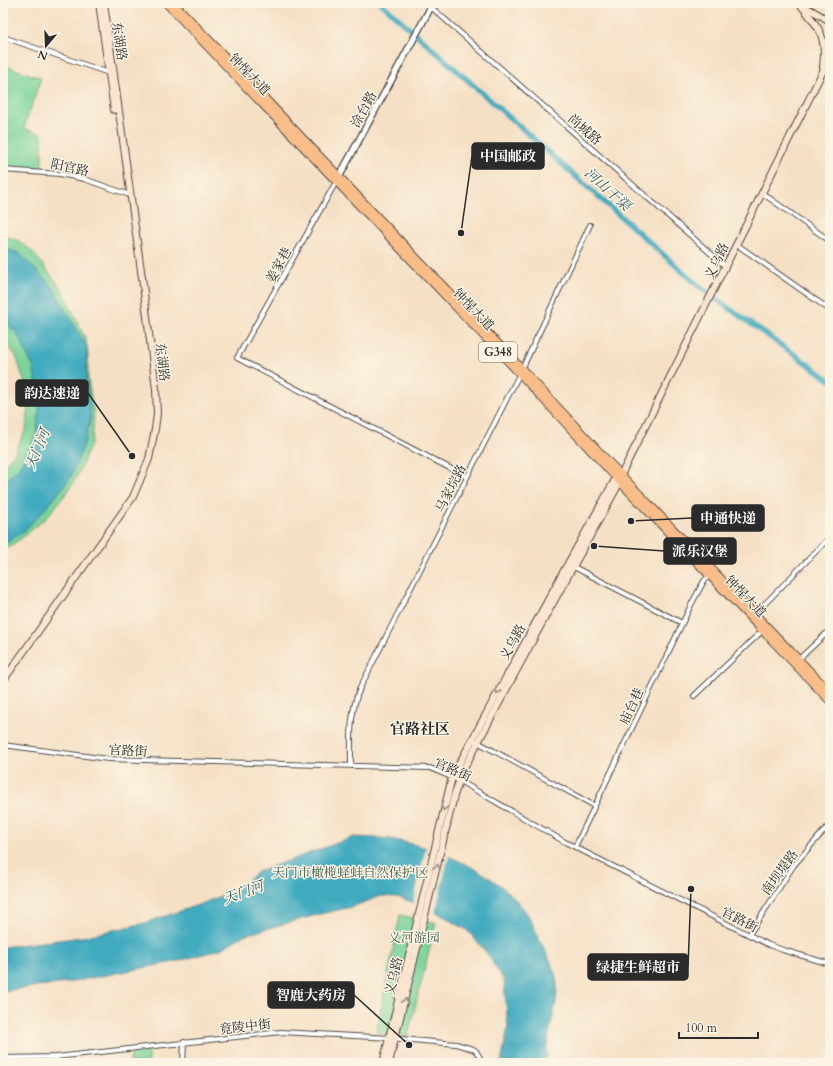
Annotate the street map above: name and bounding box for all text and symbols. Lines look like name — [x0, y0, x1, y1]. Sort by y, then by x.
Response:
street label: 东湖路 — [107, 21, 131, 62]
north arrow — [26, 26, 66, 66]
text: N — [36, 46, 50, 64]
street label: 钟惺大道 — [225, 50, 274, 100]
street label: 涂台路 — [347, 88, 381, 131]
street label: 尚城路 — [564, 110, 605, 149]
callout: 中国邮政 — [472, 143, 544, 169]
text: 中国邮政 — [480, 147, 536, 166]
street label: 阳官路 — [49, 155, 91, 181]
water label: 河山干渠 — [581, 164, 636, 217]
street label: 义乌路 — [700, 240, 734, 283]
street label: 姜家巷 — [262, 244, 296, 287]
street label: 钟惺大道 — [449, 285, 498, 335]
street label: 东湖路 — [151, 342, 173, 383]
road number: G348 — [479, 342, 517, 362]
callout: 韵达速递 — [16, 380, 88, 406]
text: 韵达速递 — [24, 384, 80, 403]
water label: 天门河 — [21, 423, 56, 472]
street label: 马家垸路 — [431, 461, 471, 516]
callout: 申通快递 — [692, 505, 764, 531]
text: 申通快递 — [700, 509, 756, 528]
callout: 派乐汉堡 — [664, 538, 736, 564]
text: 派乐汉堡 — [672, 542, 728, 561]
street label: 钟惺大道 — [721, 572, 770, 622]
street label: 义乌路 — [496, 621, 530, 664]
street label: 庙台巷 — [616, 685, 648, 728]
one-way arrow — [496, 687, 503, 694]
district label: 官路社区 — [390, 719, 450, 739]
street label: 官路街 — [108, 741, 148, 761]
street label: 官路街 — [431, 754, 474, 786]
one-way arrow — [440, 804, 449, 811]
street label: 南坝堤路 — [757, 846, 802, 899]
park label: 天门市橄榄蛏蚌自然保护区 — [272, 864, 428, 882]
one-way arrow — [432, 864, 440, 871]
water label: 天门河 — [220, 875, 269, 909]
street label: 官路街 — [718, 903, 761, 937]
park label: 义河游园 — [388, 929, 440, 947]
callout: 绿捷生鲜超市 — [588, 954, 688, 980]
street label: 义乌路 — [381, 955, 407, 997]
text: 绿捷生鲜超市 — [596, 958, 680, 977]
callout: 智鹿大药房 — [268, 982, 354, 1008]
text: 智鹿大药房 — [276, 986, 346, 1005]
one-way arrow — [400, 997, 408, 1004]
scale bar — [679, 1014, 758, 1040]
street label: 竟陵中街 — [218, 1015, 272, 1039]
text: 100 m — [685, 1020, 718, 1036]

